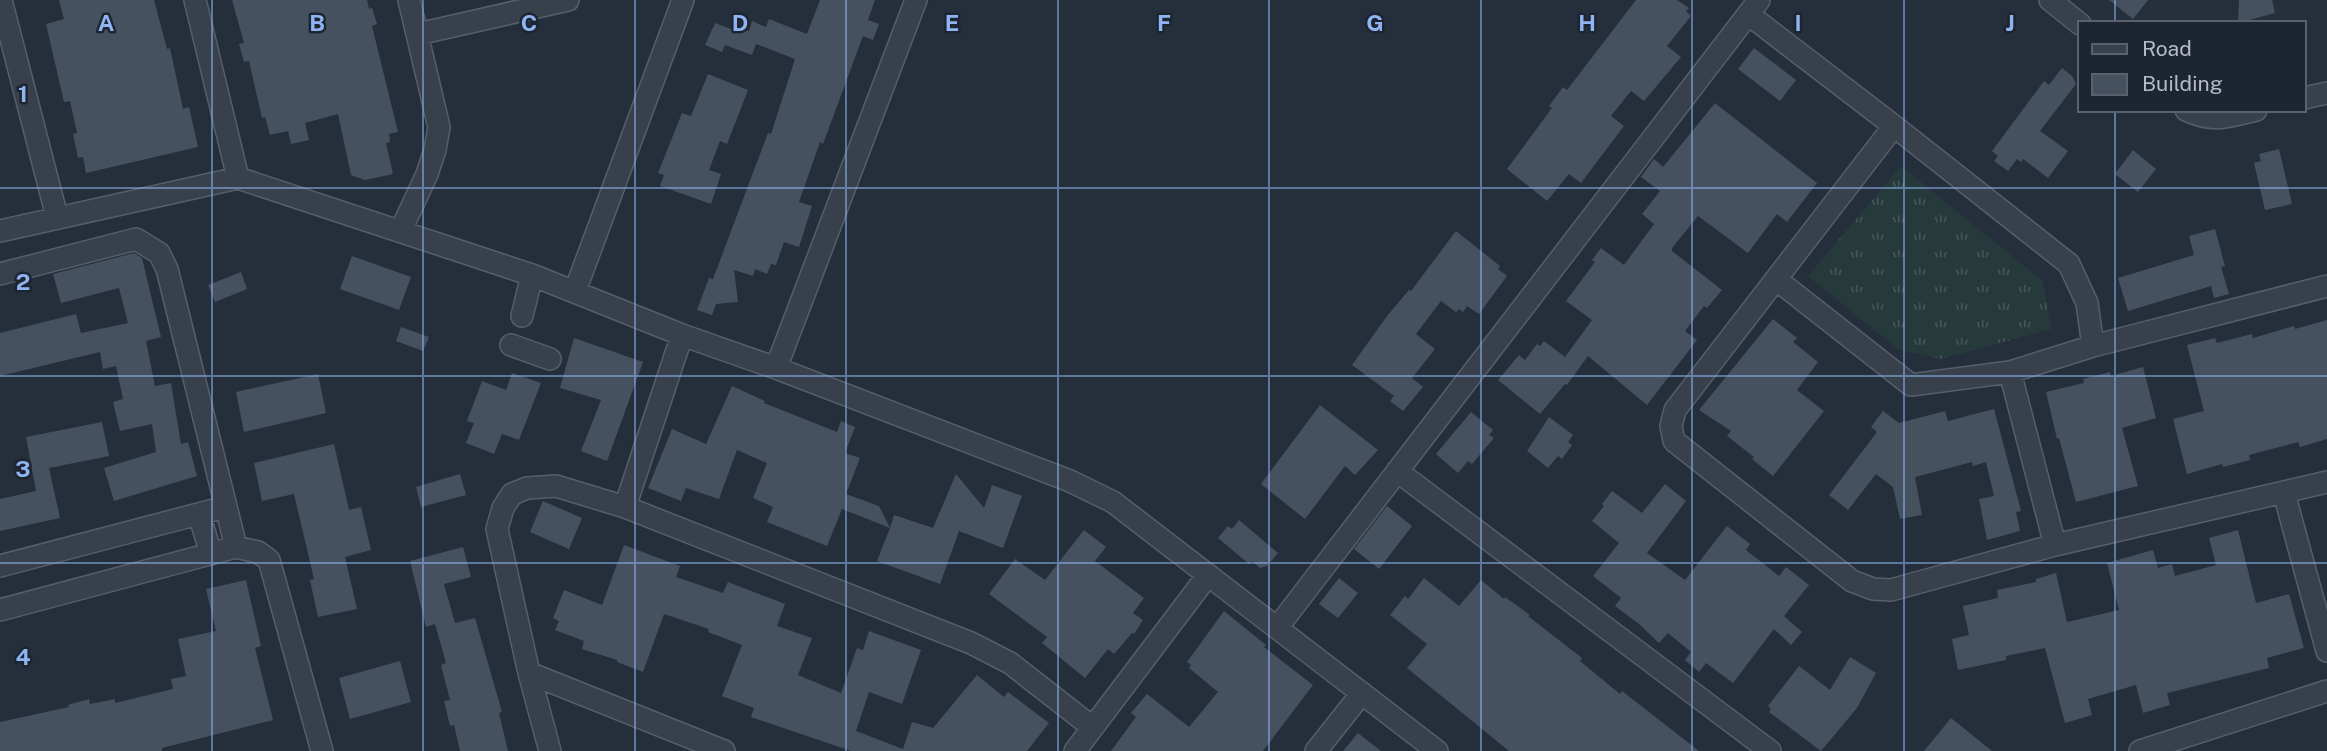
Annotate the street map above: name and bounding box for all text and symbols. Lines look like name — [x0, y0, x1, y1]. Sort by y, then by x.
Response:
text: A — [98, 9, 115, 36]
text: B — [309, 9, 325, 36]
text: C — [521, 9, 537, 36]
text: D — [732, 9, 748, 36]
text: E — [945, 9, 959, 36]
text: F — [1157, 9, 1171, 36]
text: G — [1366, 9, 1384, 36]
text: H — [1578, 9, 1596, 36]
text: I — [1794, 9, 1802, 36]
text: J — [2005, 9, 2015, 36]
legend — [2078, 21, 2306, 112]
text: Road — [2142, 36, 2192, 61]
text: Building — [2142, 71, 2223, 96]
text: 1 — [18, 80, 28, 107]
text: 2 — [16, 268, 30, 295]
text: 3 — [15, 455, 31, 482]
text: 4 — [15, 643, 31, 670]

